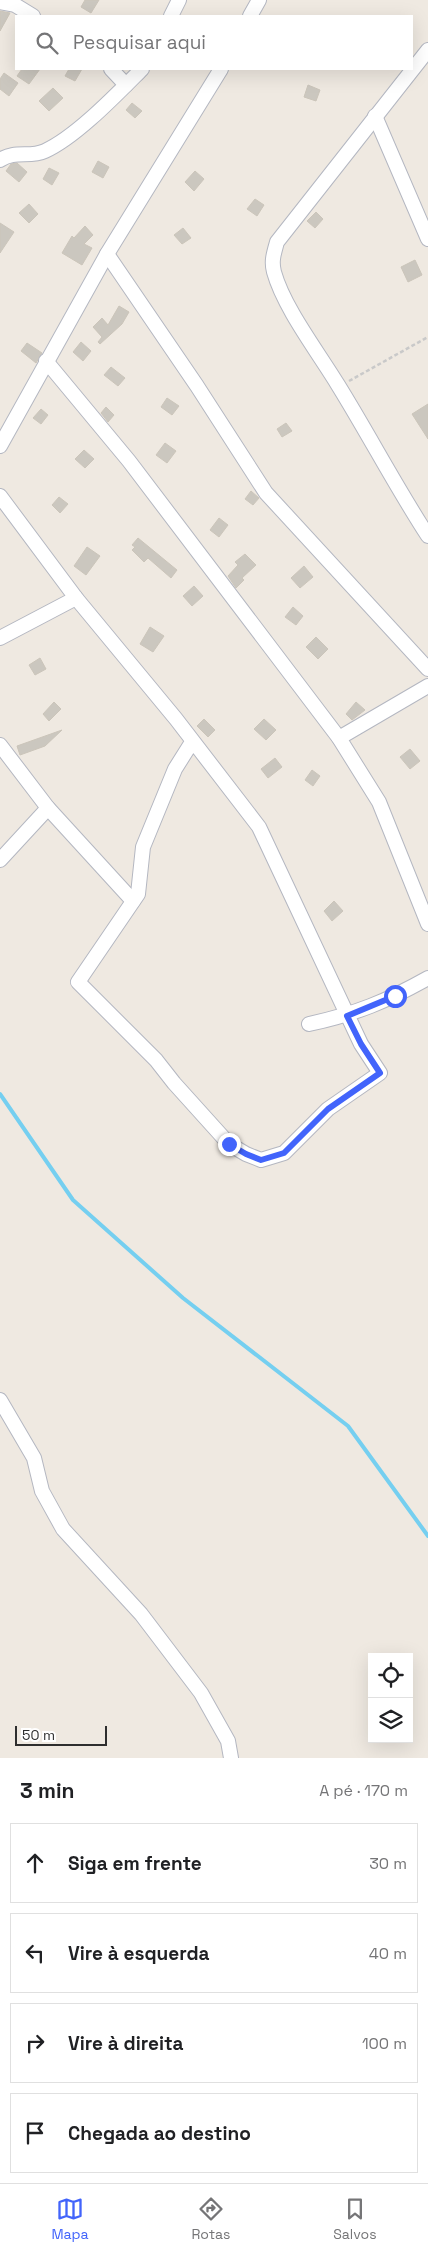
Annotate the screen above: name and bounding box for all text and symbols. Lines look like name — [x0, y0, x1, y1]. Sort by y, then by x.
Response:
search box — [15, 15, 413, 70]
icon: search — [33, 29, 61, 57]
text: Pesquisar aqui — [73, 30, 206, 55]
route start — [384, 985, 407, 1008]
route end — [218, 1133, 241, 1156]
map controls — [368, 1653, 413, 1743]
button: locate — [368, 1653, 413, 1698]
button: layers — [368, 1698, 413, 1743]
scale bar — [15, 1723, 108, 1746]
text: 50 m — [22, 1726, 55, 1744]
text: 3 min — [20, 1777, 75, 1804]
text: A pé · 170 m — [319, 1780, 408, 1801]
icon: ahead — [21, 1849, 49, 1877]
text: Siga em frente — [68, 1851, 202, 1876]
text: 30 m — [369, 1853, 407, 1874]
icon: left — [21, 1939, 49, 1967]
text: Vire à esquerda — [68, 1941, 210, 1966]
text: 40 m — [369, 1943, 407, 1964]
icon: right — [21, 2029, 49, 2057]
text: Vire à direita — [68, 2031, 184, 2056]
text: 100 m — [362, 2033, 407, 2054]
icon: arrive — [21, 2119, 49, 2147]
text: Chegada ao destino — [68, 2121, 251, 2146]
tab: Mapa — [51, 2195, 89, 2243]
tab: Rotas — [191, 2195, 230, 2243]
tab: Salvos — [333, 2195, 377, 2243]

